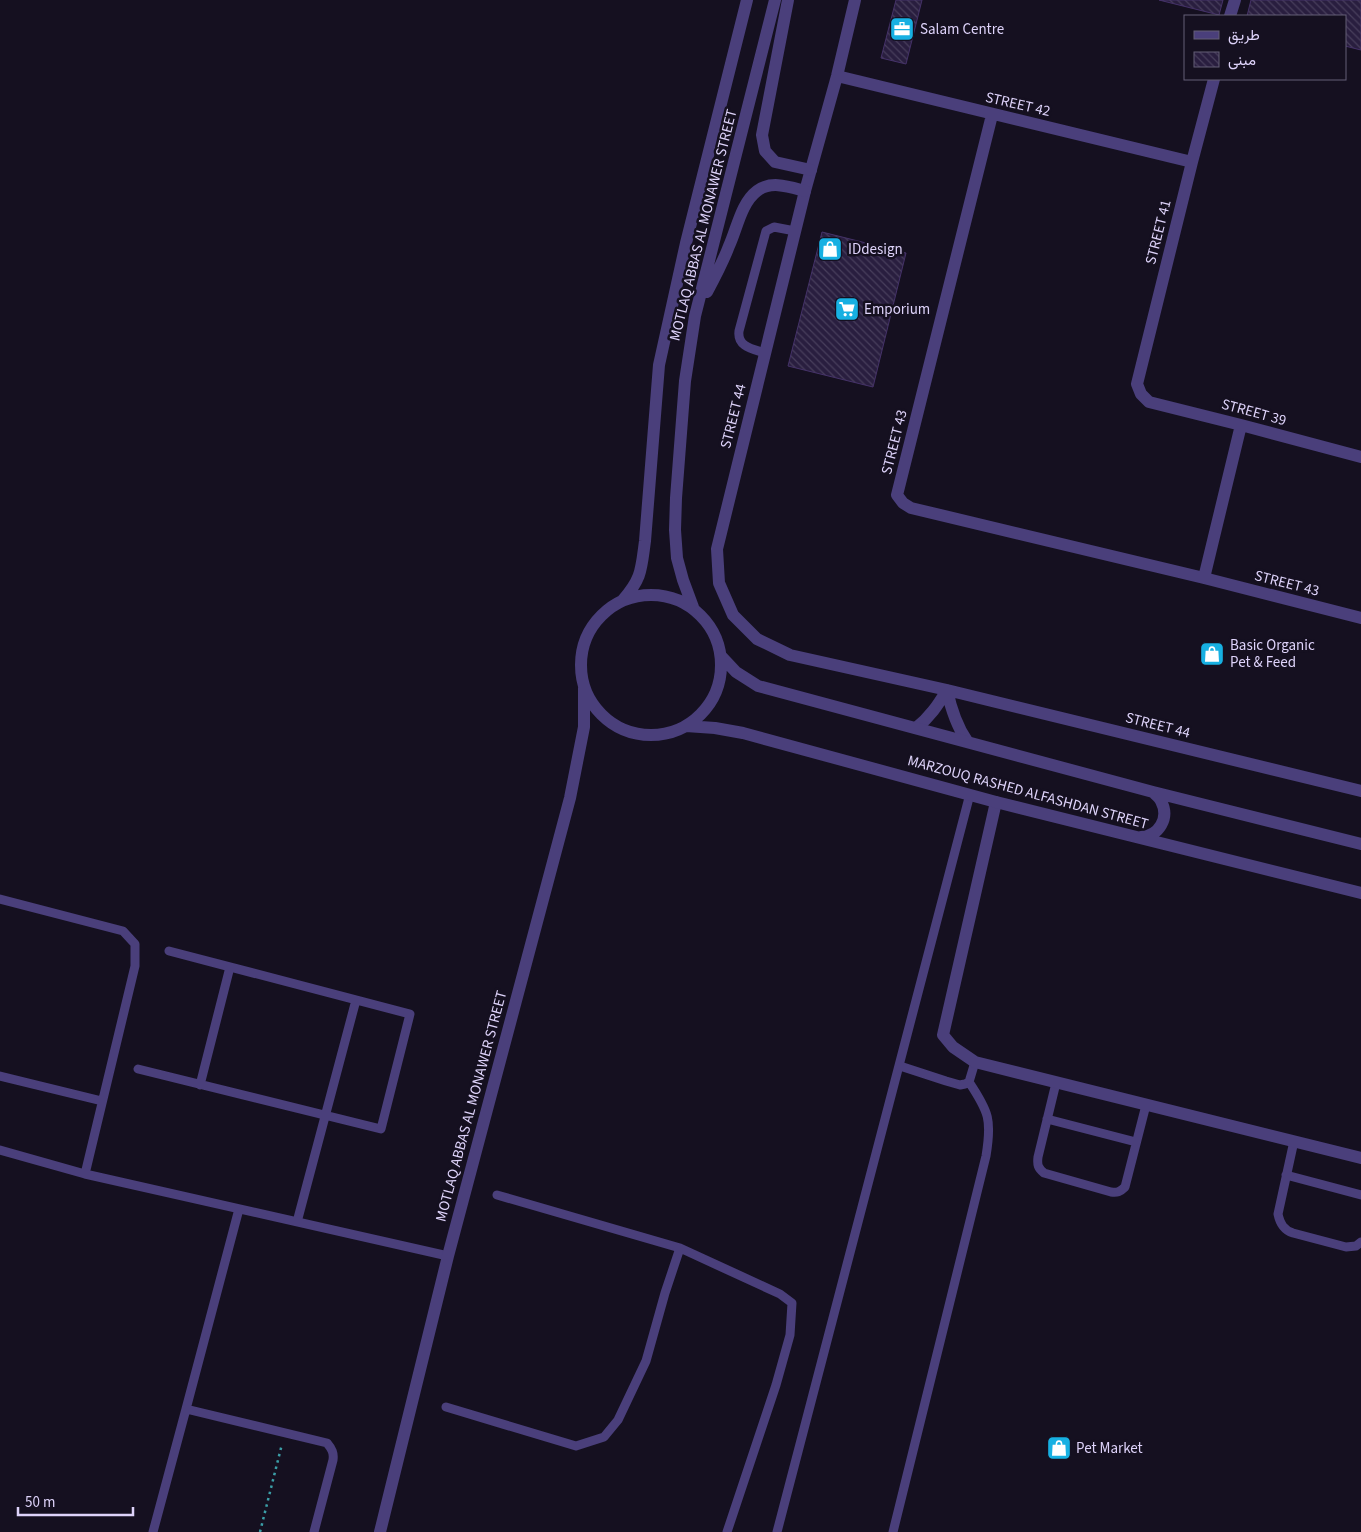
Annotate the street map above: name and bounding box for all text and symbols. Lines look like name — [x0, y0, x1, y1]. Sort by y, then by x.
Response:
legend — [1184, 15, 1346, 80]
office icon: Salam Centre — [889, 16, 915, 42]
place label: Salam Centre — [920, 19, 1004, 40]
text: طريق — [1228, 25, 1260, 46]
text: مبنى — [1228, 50, 1256, 71]
street label: STREET 42 — [983, 87, 1052, 122]
street label: MOTLAQ ABBAS AL MONAWER STREET — [664, 107, 742, 343]
street label: STREET 41 — [1140, 198, 1177, 267]
shop icon: IDdesign — [817, 236, 843, 262]
place label: IDdesign — [848, 239, 903, 260]
supermarket icon: Emporium — [834, 296, 860, 322]
place label: Emporium — [864, 299, 930, 320]
street label: STREET 44 — [715, 381, 752, 451]
street label: STREET 39 — [1219, 394, 1288, 431]
street label: STREET 43 — [876, 408, 913, 477]
street label: STREET 43 — [1252, 565, 1321, 602]
place label: Basic Organic Pet & Feed — [1230, 635, 1315, 673]
shop icon: Basic Organic Pet & Feed — [1199, 641, 1225, 667]
street label: STREET 44 — [1123, 707, 1193, 744]
street label: MARZOUQ RASHED ALFASHDAN STREET — [905, 750, 1151, 835]
street label: MOTLAQ ABBAS AL MONAWER STREET — [431, 988, 512, 1224]
shop icon: Pet Market — [1046, 1435, 1072, 1461]
place label: Pet Market — [1076, 1438, 1143, 1459]
scale bar — [18, 1484, 132, 1516]
text: 50 m — [25, 1492, 55, 1513]

